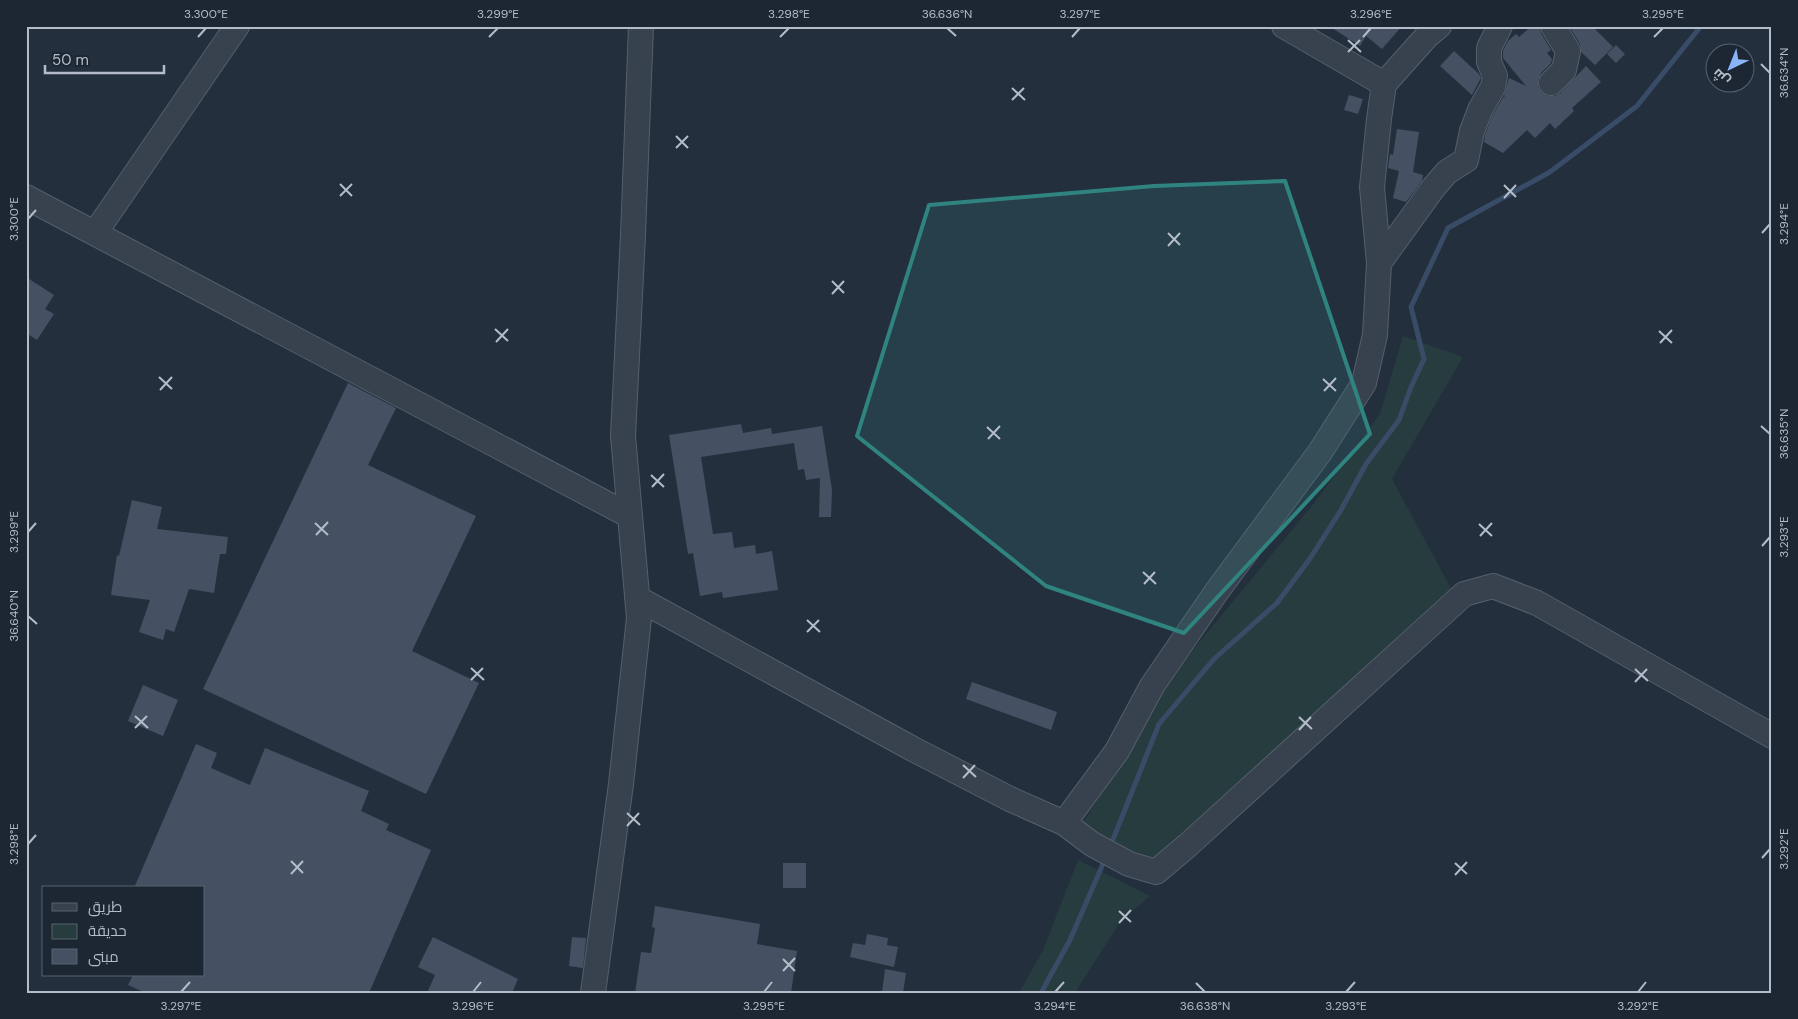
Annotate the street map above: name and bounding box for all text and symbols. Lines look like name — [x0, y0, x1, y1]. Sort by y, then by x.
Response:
text: 3.300°E — [184, 6, 228, 22]
text: 3.299°E — [477, 6, 519, 22]
text: 3.298°E — [768, 6, 810, 22]
text: 36.636°N — [922, 6, 972, 22]
text: 3.297°E — [1060, 6, 1101, 22]
text: 3.296°E — [1350, 6, 1392, 22]
text: 3.295°E — [1642, 6, 1684, 22]
scale bar — [45, 42, 164, 74]
north arrow — [1706, 42, 1756, 92]
text: 36.634°N — [1776, 48, 1792, 98]
text: 50 m — [52, 50, 89, 70]
text: ش — [1708, 65, 1734, 90]
text: 3.300°E — [6, 197, 22, 241]
text: 3.294°E — [1776, 203, 1792, 245]
text: 36.635°N — [1776, 409, 1792, 459]
text: 3.299°E — [6, 511, 22, 553]
text: 3.293°E — [1776, 516, 1792, 558]
text: 36.640°N — [6, 590, 22, 642]
text: 3.298°E — [6, 823, 22, 865]
text: 3.292°E — [1776, 828, 1792, 870]
legend — [42, 886, 205, 976]
text: طريق — [88, 897, 122, 917]
text: حديقة — [88, 921, 127, 941]
text: مبنى — [88, 947, 119, 967]
text: 3.297°E — [161, 998, 202, 1014]
text: 3.296°E — [452, 998, 494, 1014]
text: 3.295°E — [743, 998, 785, 1014]
text: 3.294°E — [1034, 998, 1076, 1014]
text: 36.638°N — [1180, 998, 1230, 1014]
text: 3.293°E — [1325, 998, 1367, 1014]
text: 3.292°E — [1617, 998, 1659, 1014]

